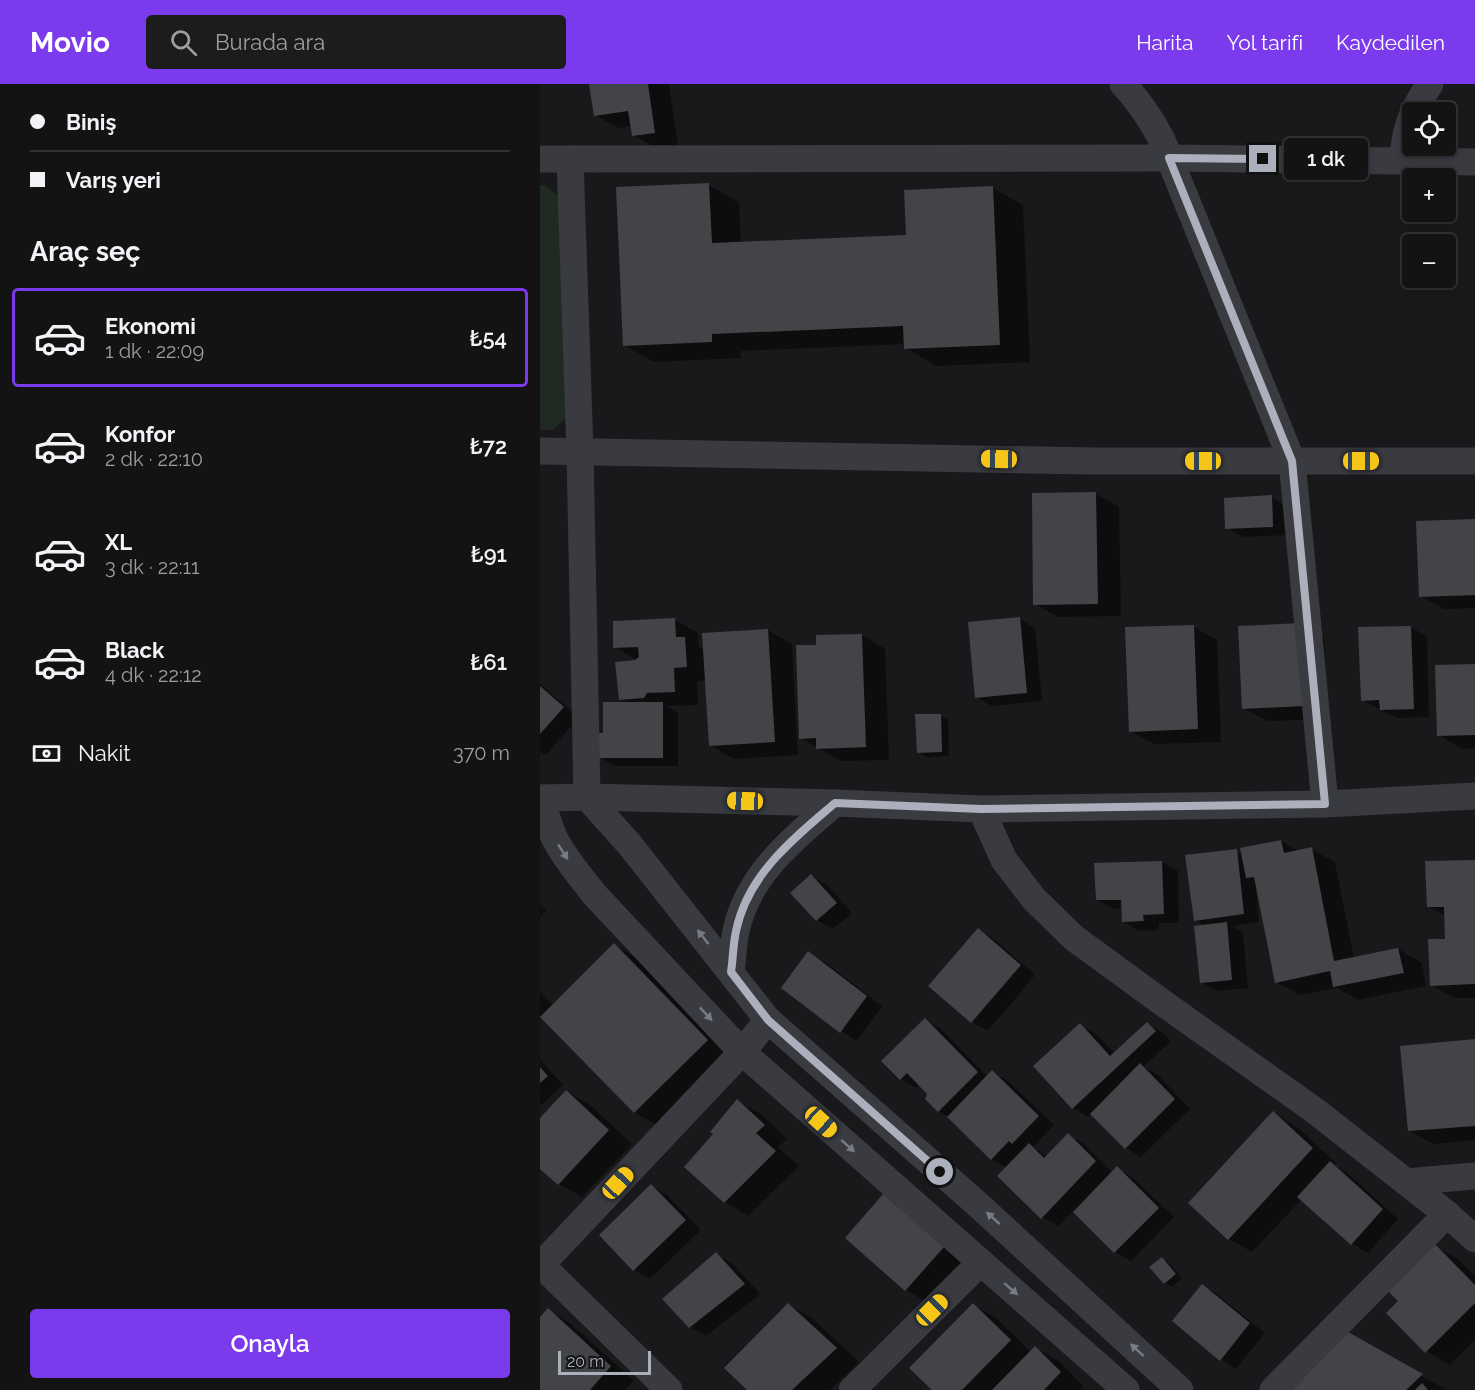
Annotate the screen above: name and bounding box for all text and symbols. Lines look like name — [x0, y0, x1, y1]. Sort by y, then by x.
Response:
search box — [146, 15, 566, 69]
text: Movio — [30, 26, 110, 59]
icon: search — [167, 26, 200, 59]
text: Burada ara — [215, 29, 325, 55]
text: Harita — [1136, 30, 1193, 55]
text: Yol tarifi — [1226, 30, 1303, 55]
text: Kaydedilen — [1336, 30, 1445, 55]
map controls — [1402, 102, 1456, 288]
button: locate — [1402, 102, 1456, 156]
text: Biniş — [66, 109, 116, 135]
callout: 1 dk — [1284, 138, 1368, 180]
route end — [1249, 145, 1276, 172]
text: 1 dk — [1307, 147, 1345, 171]
text: Varış yeri — [66, 167, 161, 193]
button: + — [1402, 168, 1456, 222]
button: − — [1402, 234, 1456, 288]
text: Araç seç — [30, 236, 140, 267]
icon: car — [33, 311, 87, 365]
text: Ekonomi — [105, 313, 196, 339]
text: ₺54 — [469, 325, 507, 351]
text: 1 dk · 22:09 — [105, 339, 204, 363]
icon: car — [33, 419, 87, 473]
text: Konfor — [105, 421, 175, 447]
text: ₺72 — [470, 433, 507, 459]
text: 2 dk · 22:10 — [105, 447, 203, 471]
car — [981, 450, 1017, 468]
car — [1185, 452, 1221, 470]
car — [1343, 452, 1379, 470]
icon: car — [33, 527, 87, 581]
text: XL — [105, 529, 132, 555]
text: ₺91 — [471, 541, 507, 567]
text: 3 dk · 22:11 — [105, 555, 200, 579]
icon: car — [33, 635, 87, 689]
text: Black — [105, 637, 164, 663]
text: ₺61 — [470, 649, 507, 675]
text: 4 dk · 22:12 — [105, 663, 202, 687]
icon: cash — [30, 737, 63, 770]
text: Nakit — [78, 740, 131, 766]
text: 370 m — [453, 741, 510, 765]
car — [727, 791, 763, 811]
one-way arrow — [558, 843, 569, 860]
one-way arrow — [698, 930, 710, 945]
one-way arrow — [699, 1006, 713, 1021]
car — [802, 1103, 840, 1141]
one-way arrow — [841, 1139, 856, 1153]
route start — [926, 1158, 953, 1185]
car — [599, 1164, 637, 1202]
one-way arrow — [986, 1212, 1000, 1226]
one-way arrow — [1003, 1282, 1018, 1295]
car — [913, 1291, 951, 1329]
button: Onayla — [30, 1309, 510, 1378]
one-way arrow — [1129, 1343, 1144, 1357]
scale bar — [558, 1348, 651, 1376]
text: 20 m — [567, 1352, 604, 1371]

